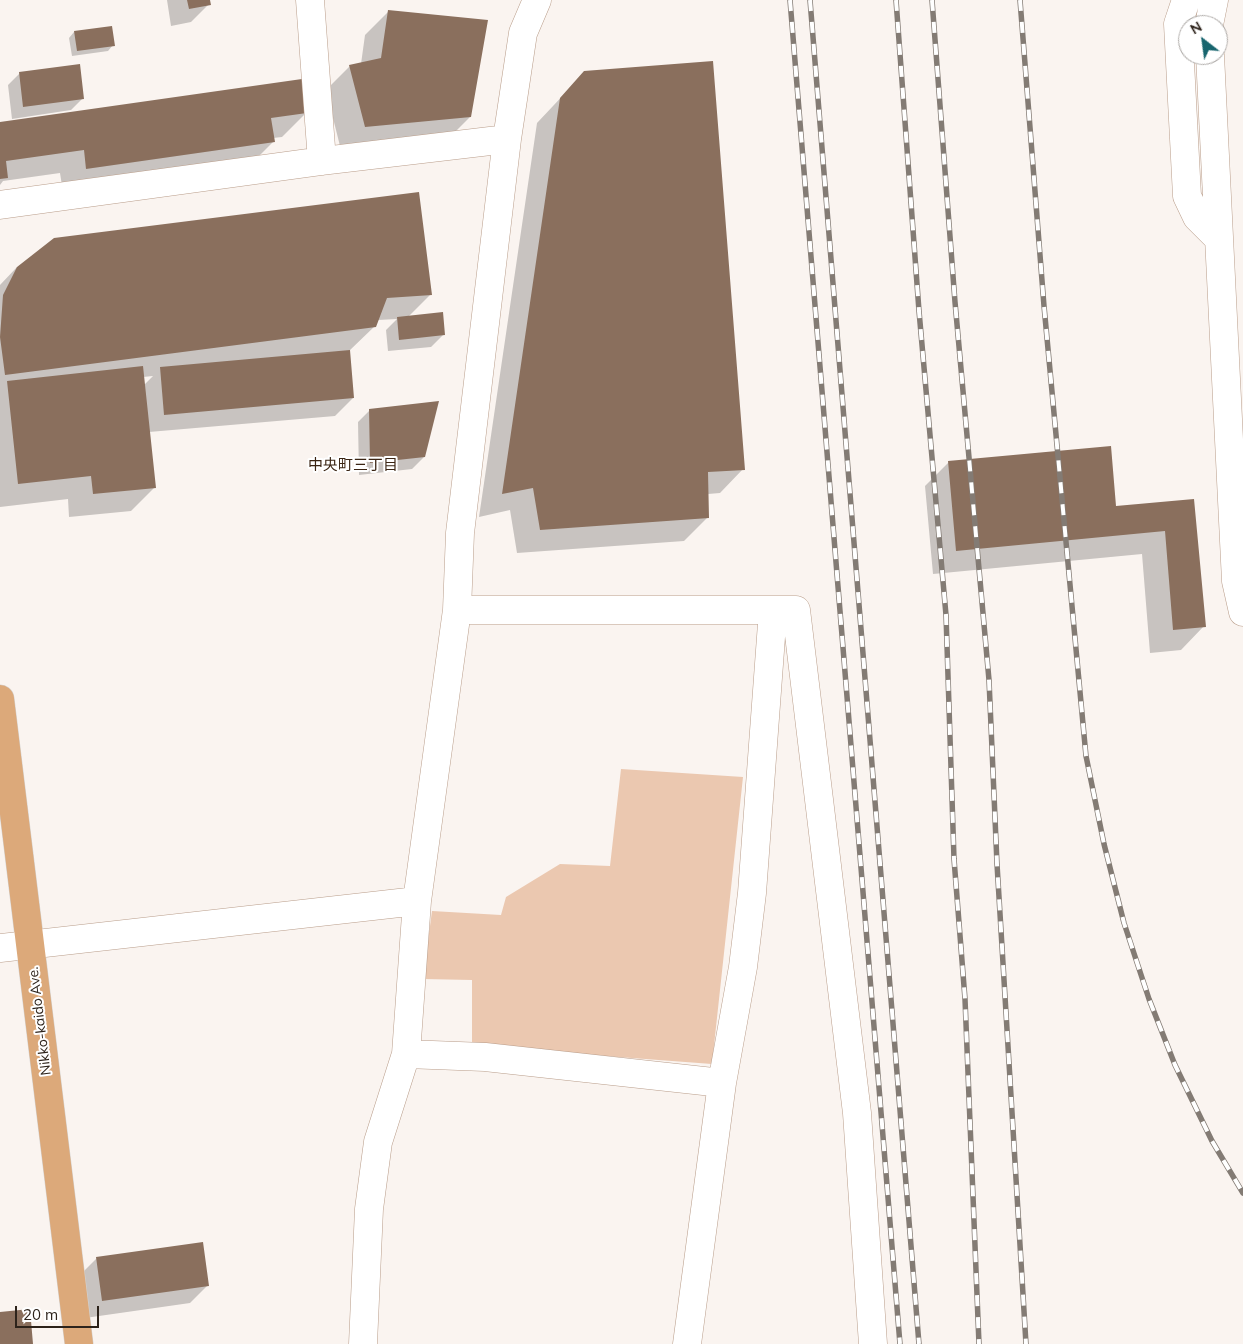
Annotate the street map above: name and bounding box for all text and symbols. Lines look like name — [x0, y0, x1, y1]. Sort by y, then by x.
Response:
north arrow — [1178, 15, 1228, 65]
text: N — [1187, 17, 1205, 38]
district label: 中央町三丁目 — [308, 456, 398, 474]
street label: Nikko-kaido Ave. — [25, 966, 55, 1076]
scale bar — [18, 1296, 101, 1328]
text: 20 m — [23, 1305, 58, 1324]

